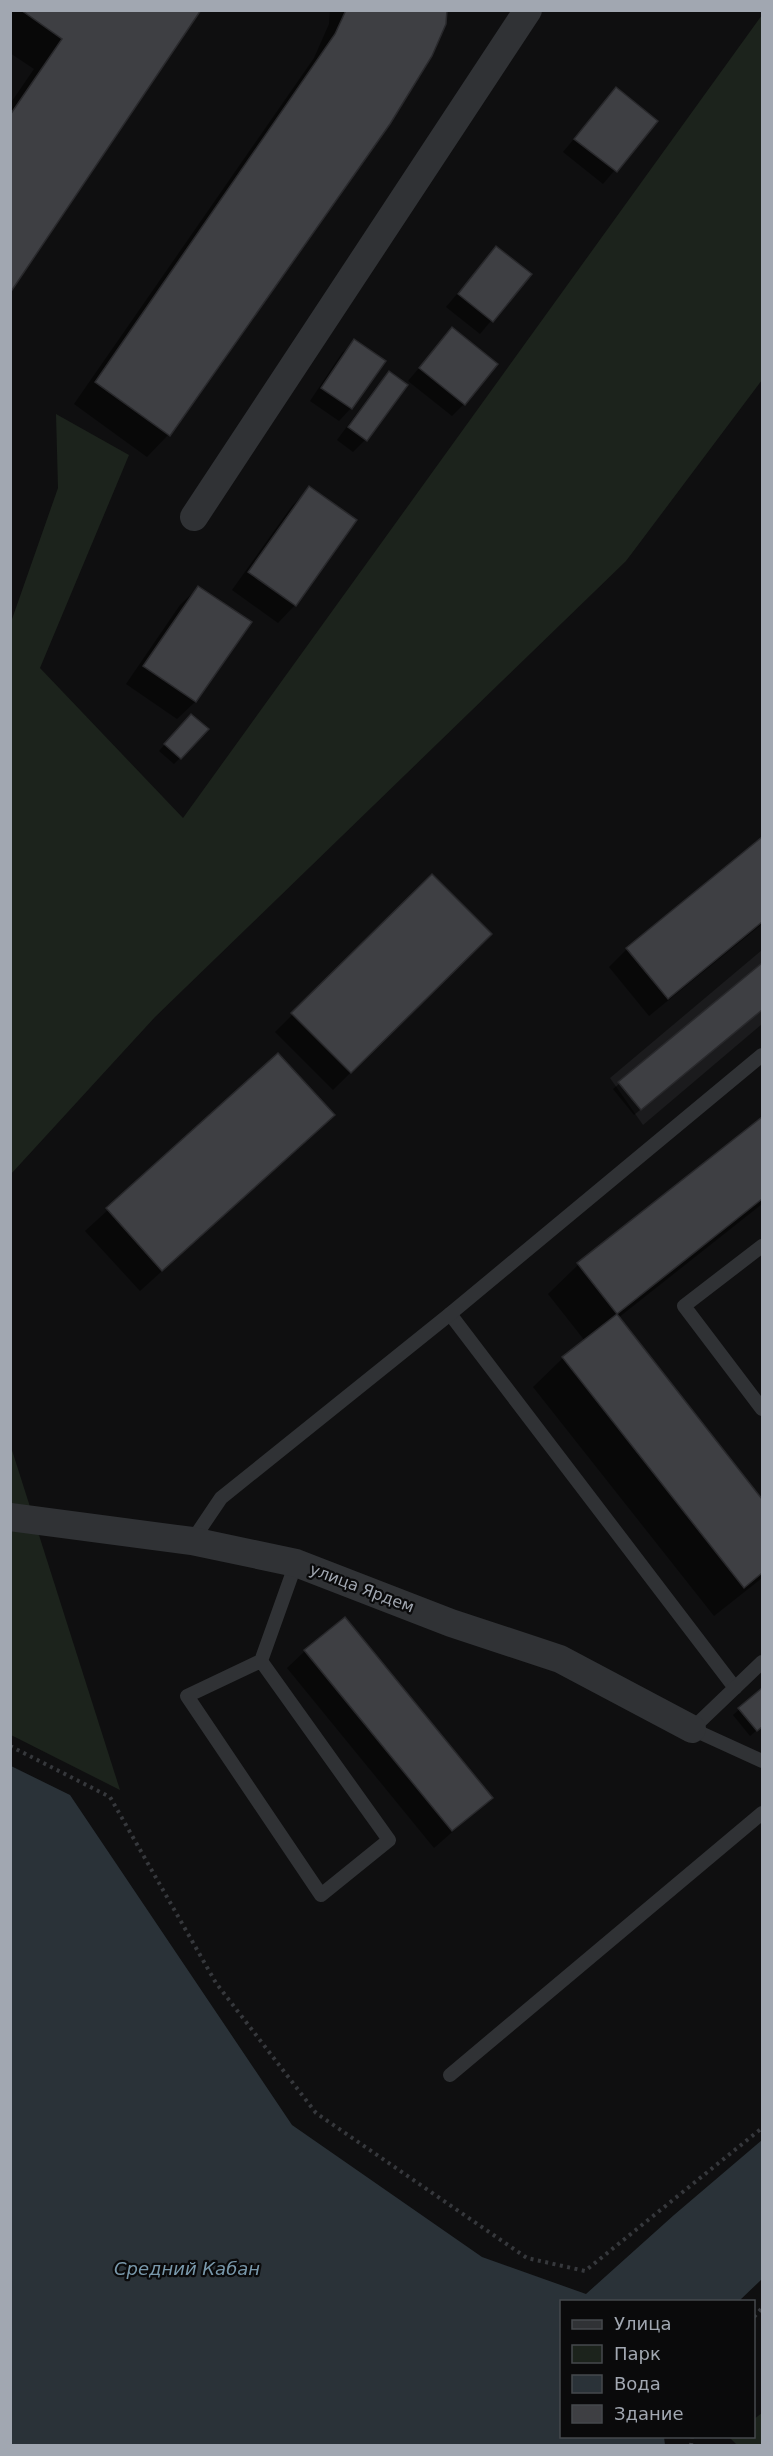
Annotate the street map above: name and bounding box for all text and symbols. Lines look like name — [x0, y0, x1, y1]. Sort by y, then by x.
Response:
street label: улица Ярдем — [307, 1559, 417, 1617]
water label: Средний Кабан — [114, 2258, 260, 2279]
legend — [560, 2300, 755, 2438]
text: Улица — [614, 2313, 671, 2334]
text: Парк — [614, 2343, 661, 2364]
text: Вода — [614, 2373, 661, 2394]
text: Здание — [614, 2403, 684, 2424]

